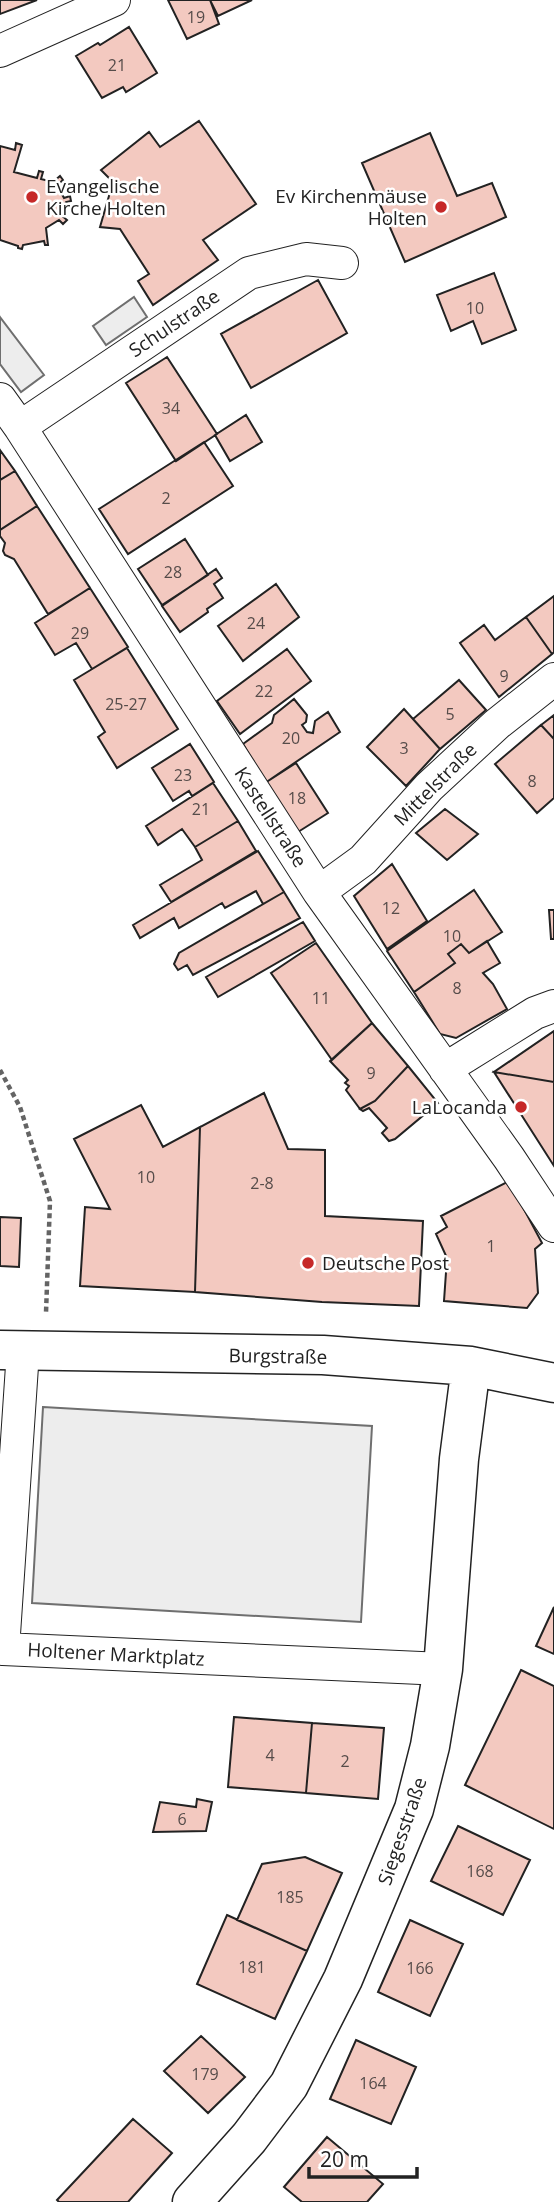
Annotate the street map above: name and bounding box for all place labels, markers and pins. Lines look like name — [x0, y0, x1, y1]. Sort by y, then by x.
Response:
place label: Evangelische Kirche Holten — [46, 173, 166, 221]
place label: Ev Kirchenmäuse Holten — [275, 183, 427, 231]
marker: Evangelische Kirche Holten — [24, 189, 40, 205]
marker: Ev Kirchenmäuse Holten — [433, 199, 449, 215]
place label: LaLocanda — [412, 1094, 507, 1120]
marker: LaLocanda — [513, 1099, 529, 1115]
place label: Deutsche Post — [322, 1250, 449, 1276]
marker: Deutsche Post — [300, 1255, 316, 1271]

